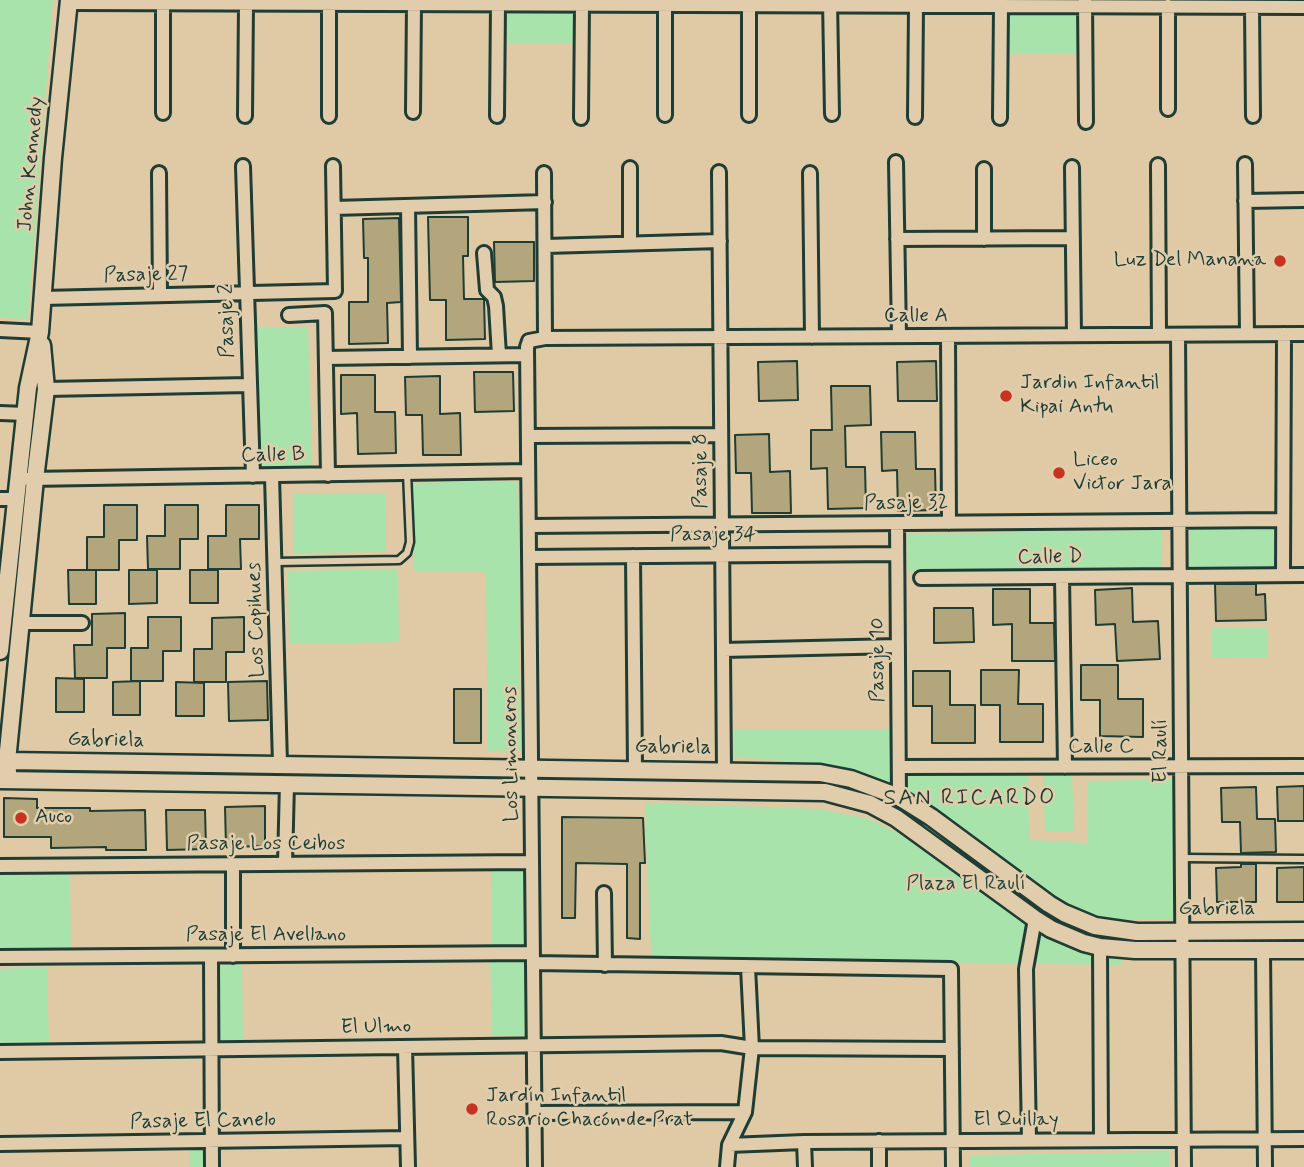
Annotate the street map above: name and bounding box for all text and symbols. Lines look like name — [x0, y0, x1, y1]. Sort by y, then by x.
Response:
street label: John Kennedy — [14, 95, 50, 233]
place label: Luz Del Manana — [1114, 248, 1266, 274]
marker: Luz Del Manana — [1272, 253, 1288, 269]
street label: Pasaje 27 — [103, 263, 189, 289]
street label: Pasaje 2 — [215, 284, 241, 358]
street label: Calle A — [884, 304, 948, 330]
place label: Jardin Infantil Kipai Antu — [1020, 371, 1159, 421]
marker: Jardin Infantil Kipai Antu — [998, 388, 1014, 404]
street label: Pasaje 8 — [689, 433, 715, 509]
street label: Calle B — [241, 443, 305, 469]
place label: Liceo Victor Jara — [1073, 448, 1172, 498]
marker: Liceo Victor Jara — [1051, 465, 1067, 481]
street label: Pasaje 32 — [864, 491, 948, 517]
street label: Pasaje 34 — [670, 523, 756, 549]
street label: Calle D — [1017, 545, 1083, 571]
street label: Los Copihues — [242, 562, 272, 678]
street label: Pasaje 10 — [866, 617, 892, 703]
street label: Los Limoneros — [498, 686, 526, 822]
street label: El Raulí — [1149, 719, 1175, 783]
street label: Gabriela — [67, 728, 145, 754]
street label: Gabriela — [634, 735, 712, 761]
street label: Calle C — [1068, 735, 1134, 761]
district label: SAN RICARDO — [886, 785, 1054, 813]
place label: Auco — [35, 805, 72, 831]
marker: Auco — [13, 810, 29, 826]
street label: Pasaje Los Ceibos — [187, 832, 345, 858]
park label: Plaza El Raulí — [906, 872, 1026, 898]
street label: Gabriela — [1179, 897, 1255, 923]
street label: Pasaje El Avellano — [186, 923, 346, 949]
street label: El Ulmo — [340, 1015, 412, 1041]
place label: Jardín Infantil Rosario Chacón de Prat — [486, 1084, 693, 1134]
marker: Jardín Infantil Rosario Chacón de Prat — [464, 1101, 480, 1117]
street label: Pasaje El Canelo — [130, 1108, 276, 1136]
street label: El Quillay — [973, 1108, 1059, 1134]

